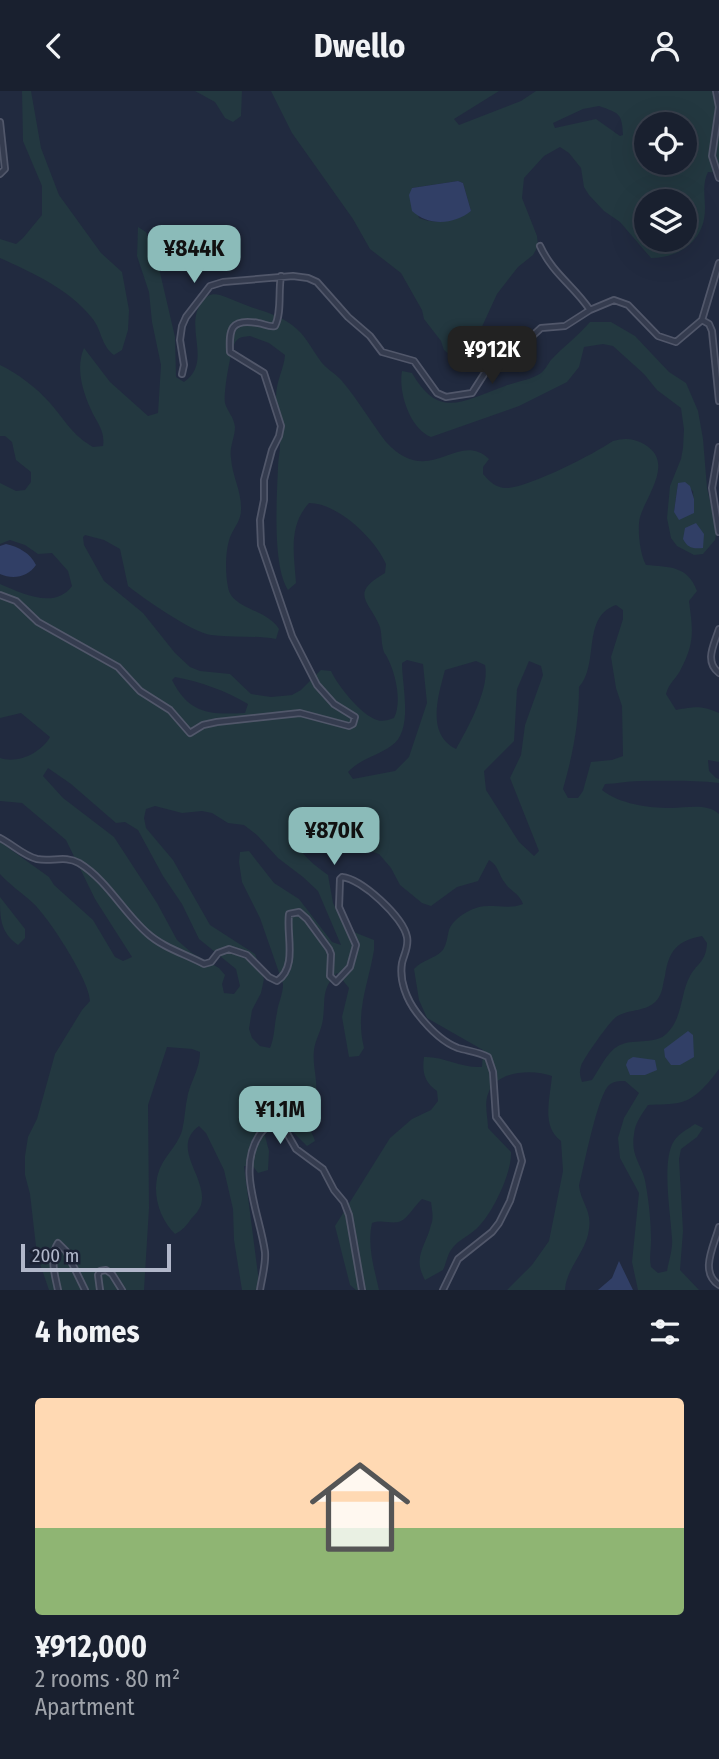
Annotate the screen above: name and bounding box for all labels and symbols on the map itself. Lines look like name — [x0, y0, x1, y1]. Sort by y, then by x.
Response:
pin: ¥844K — [145, 225, 243, 285]
pin: ¥912K — [443, 327, 541, 386]
pin: ¥870K — [285, 807, 383, 867]
pin: ¥1.1M — [231, 1087, 329, 1146]
scale bar — [21, 1241, 172, 1273]

